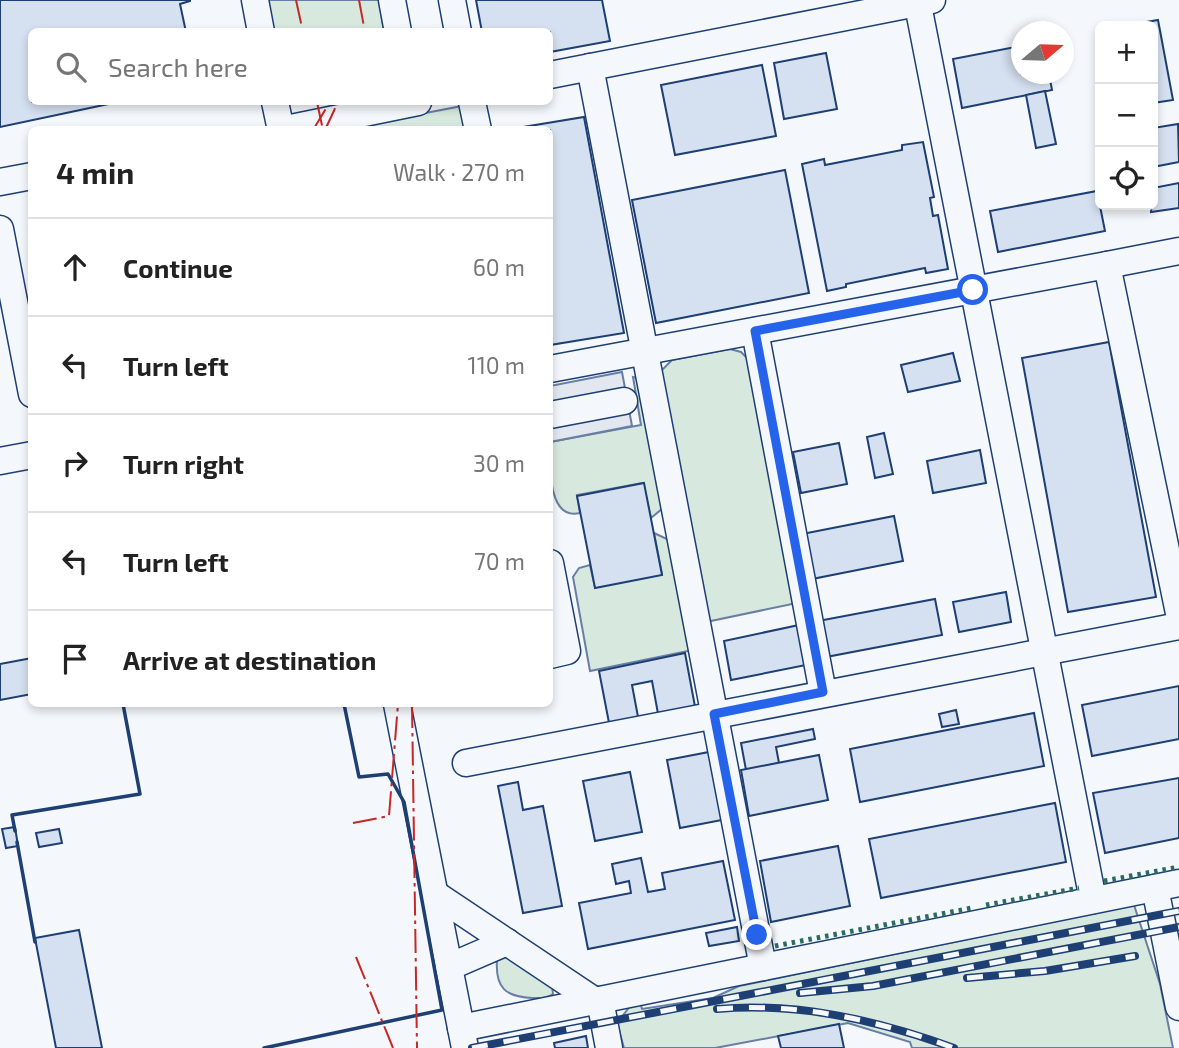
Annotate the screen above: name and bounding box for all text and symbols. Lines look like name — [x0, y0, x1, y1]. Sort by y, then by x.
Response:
north arrow — [1011, 21, 1074, 84]
map controls — [1095, 21, 1158, 210]
button: + — [1095, 21, 1158, 84]
search box — [28, 28, 553, 105]
icon: search — [52, 48, 90, 86]
text: Search here — [108, 51, 248, 82]
button: − — [1095, 84, 1158, 147]
button: locate — [1095, 147, 1158, 210]
text: 4 min — [56, 154, 134, 190]
text: Walk · 270 m — [393, 158, 525, 186]
icon: ahead — [56, 248, 94, 286]
text: Continue — [123, 252, 233, 283]
text: 60 m — [473, 253, 525, 281]
route start — [957, 274, 988, 305]
icon: left — [56, 346, 94, 384]
text: Turn left — [123, 350, 229, 381]
text: 110 m — [468, 351, 525, 379]
icon: right — [56, 444, 94, 482]
text: Turn right — [123, 448, 244, 479]
text: 30 m — [473, 449, 525, 477]
icon: left — [56, 542, 94, 580]
text: Turn left — [123, 546, 229, 577]
text: 70 m — [474, 547, 525, 575]
icon: arrive — [56, 640, 94, 678]
text: Arrive at destination — [123, 644, 376, 675]
route end — [741, 919, 772, 950]

